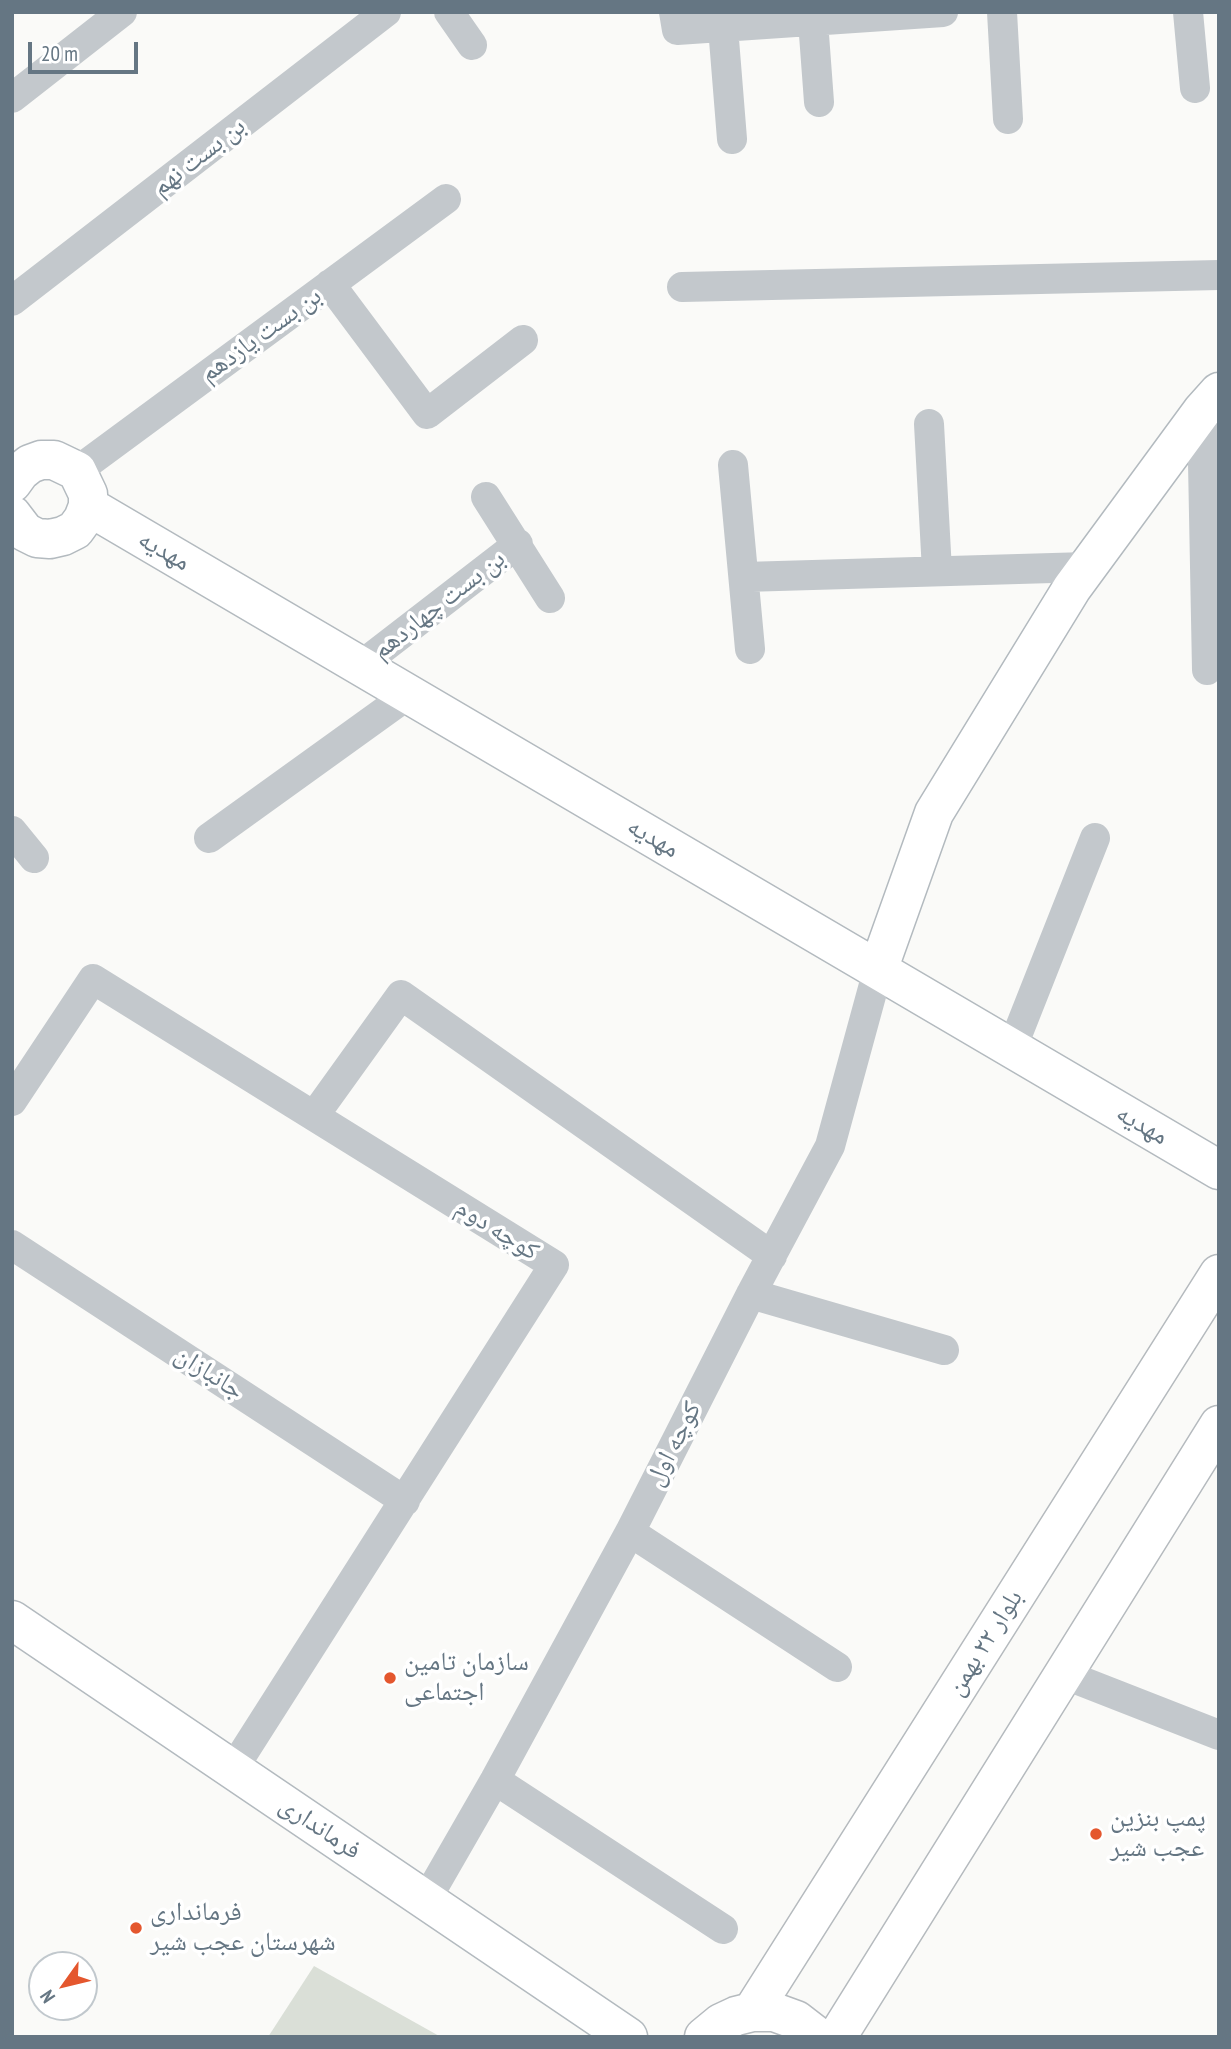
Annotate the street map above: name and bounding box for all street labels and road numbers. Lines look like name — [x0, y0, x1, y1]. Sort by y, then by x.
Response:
street label: بن بست نهم — [146, 111, 252, 203]
street label: بن بست یازدهم — [194, 281, 328, 389]
street label: مهدیه — [132, 524, 196, 578]
street label: بن بست چهاردهم — [366, 544, 512, 666]
street label: مهدیه — [621, 811, 685, 865]
street label: مهدیه — [1110, 1098, 1174, 1152]
street label: کوچه دوم — [450, 1192, 544, 1268]
street label: جانبازان — [169, 1339, 249, 1407]
street label: کوچه اول — [640, 1397, 708, 1491]
street label: بلوار ۲۲ بهمن — [940, 1584, 1030, 1702]
street label: فرمانداری — [273, 1789, 367, 1867]

